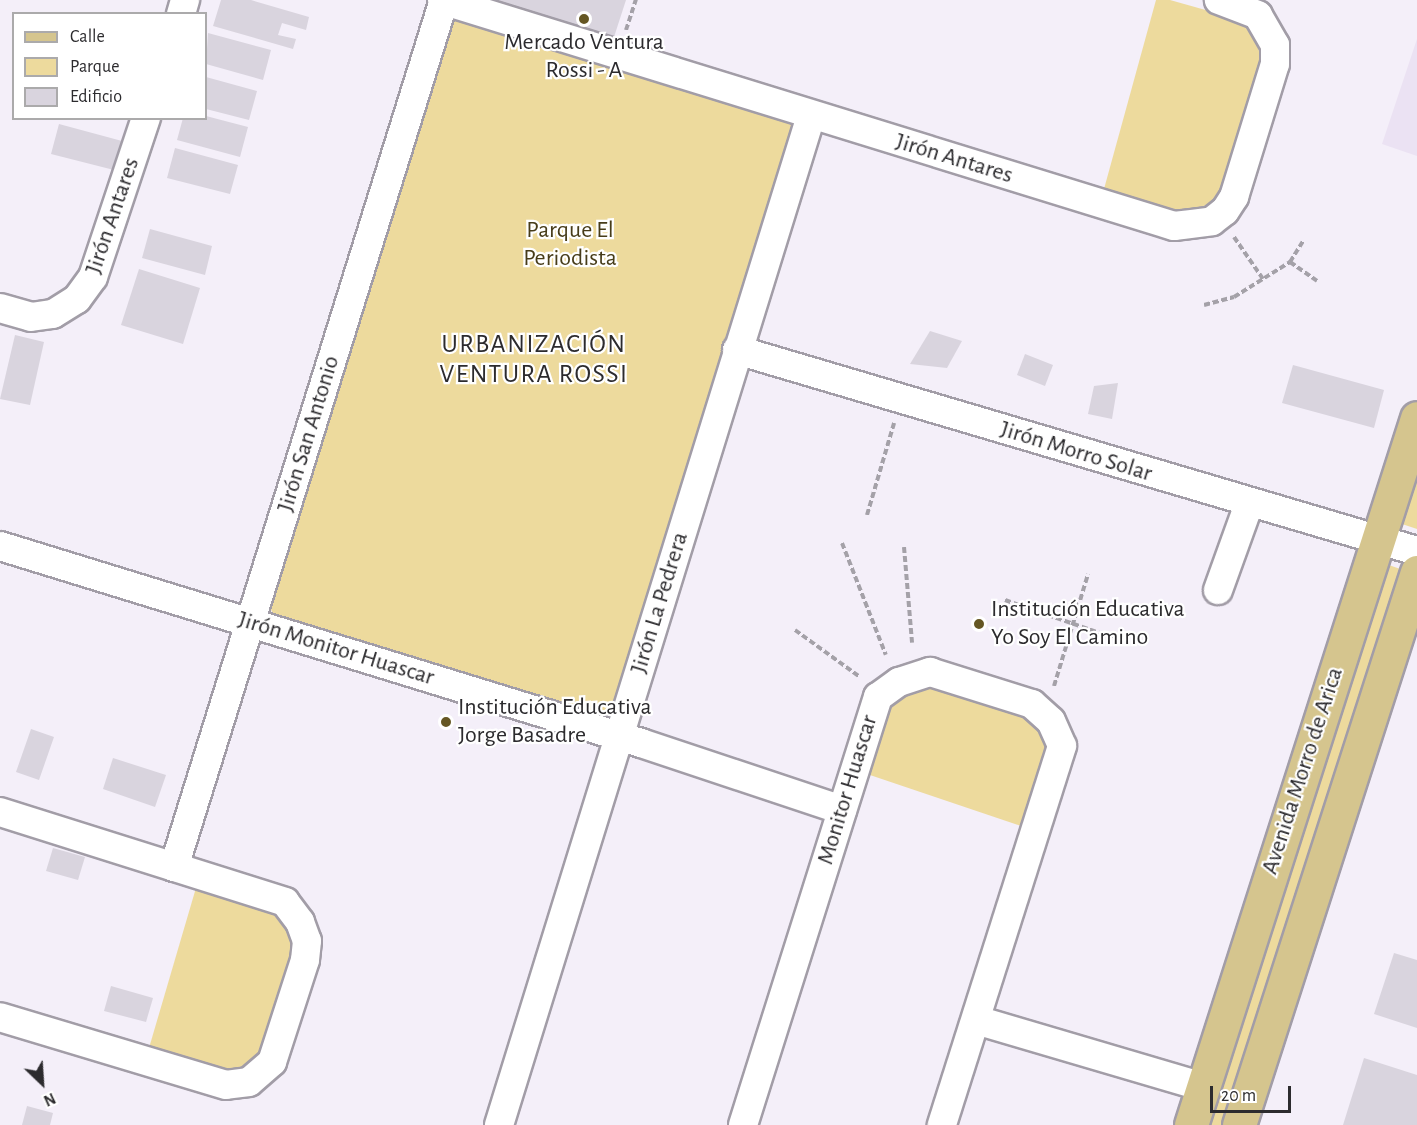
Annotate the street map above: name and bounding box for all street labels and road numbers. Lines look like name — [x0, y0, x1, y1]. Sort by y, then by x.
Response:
street label: Jirón Antares — [892, 128, 1016, 190]
street label: Jirón Antares — [80, 154, 146, 278]
street label: Jirón San Antonio — [272, 352, 346, 516]
street label: Jirón Morro Solar — [997, 415, 1155, 489]
street label: Jirón La Pedrera — [625, 529, 695, 677]
street label: Jirón Monitor Huascar — [234, 605, 438, 693]
street label: Avenida Morro de Arica — [1256, 664, 1350, 878]
street label: Monitor Huascar — [812, 712, 884, 868]

